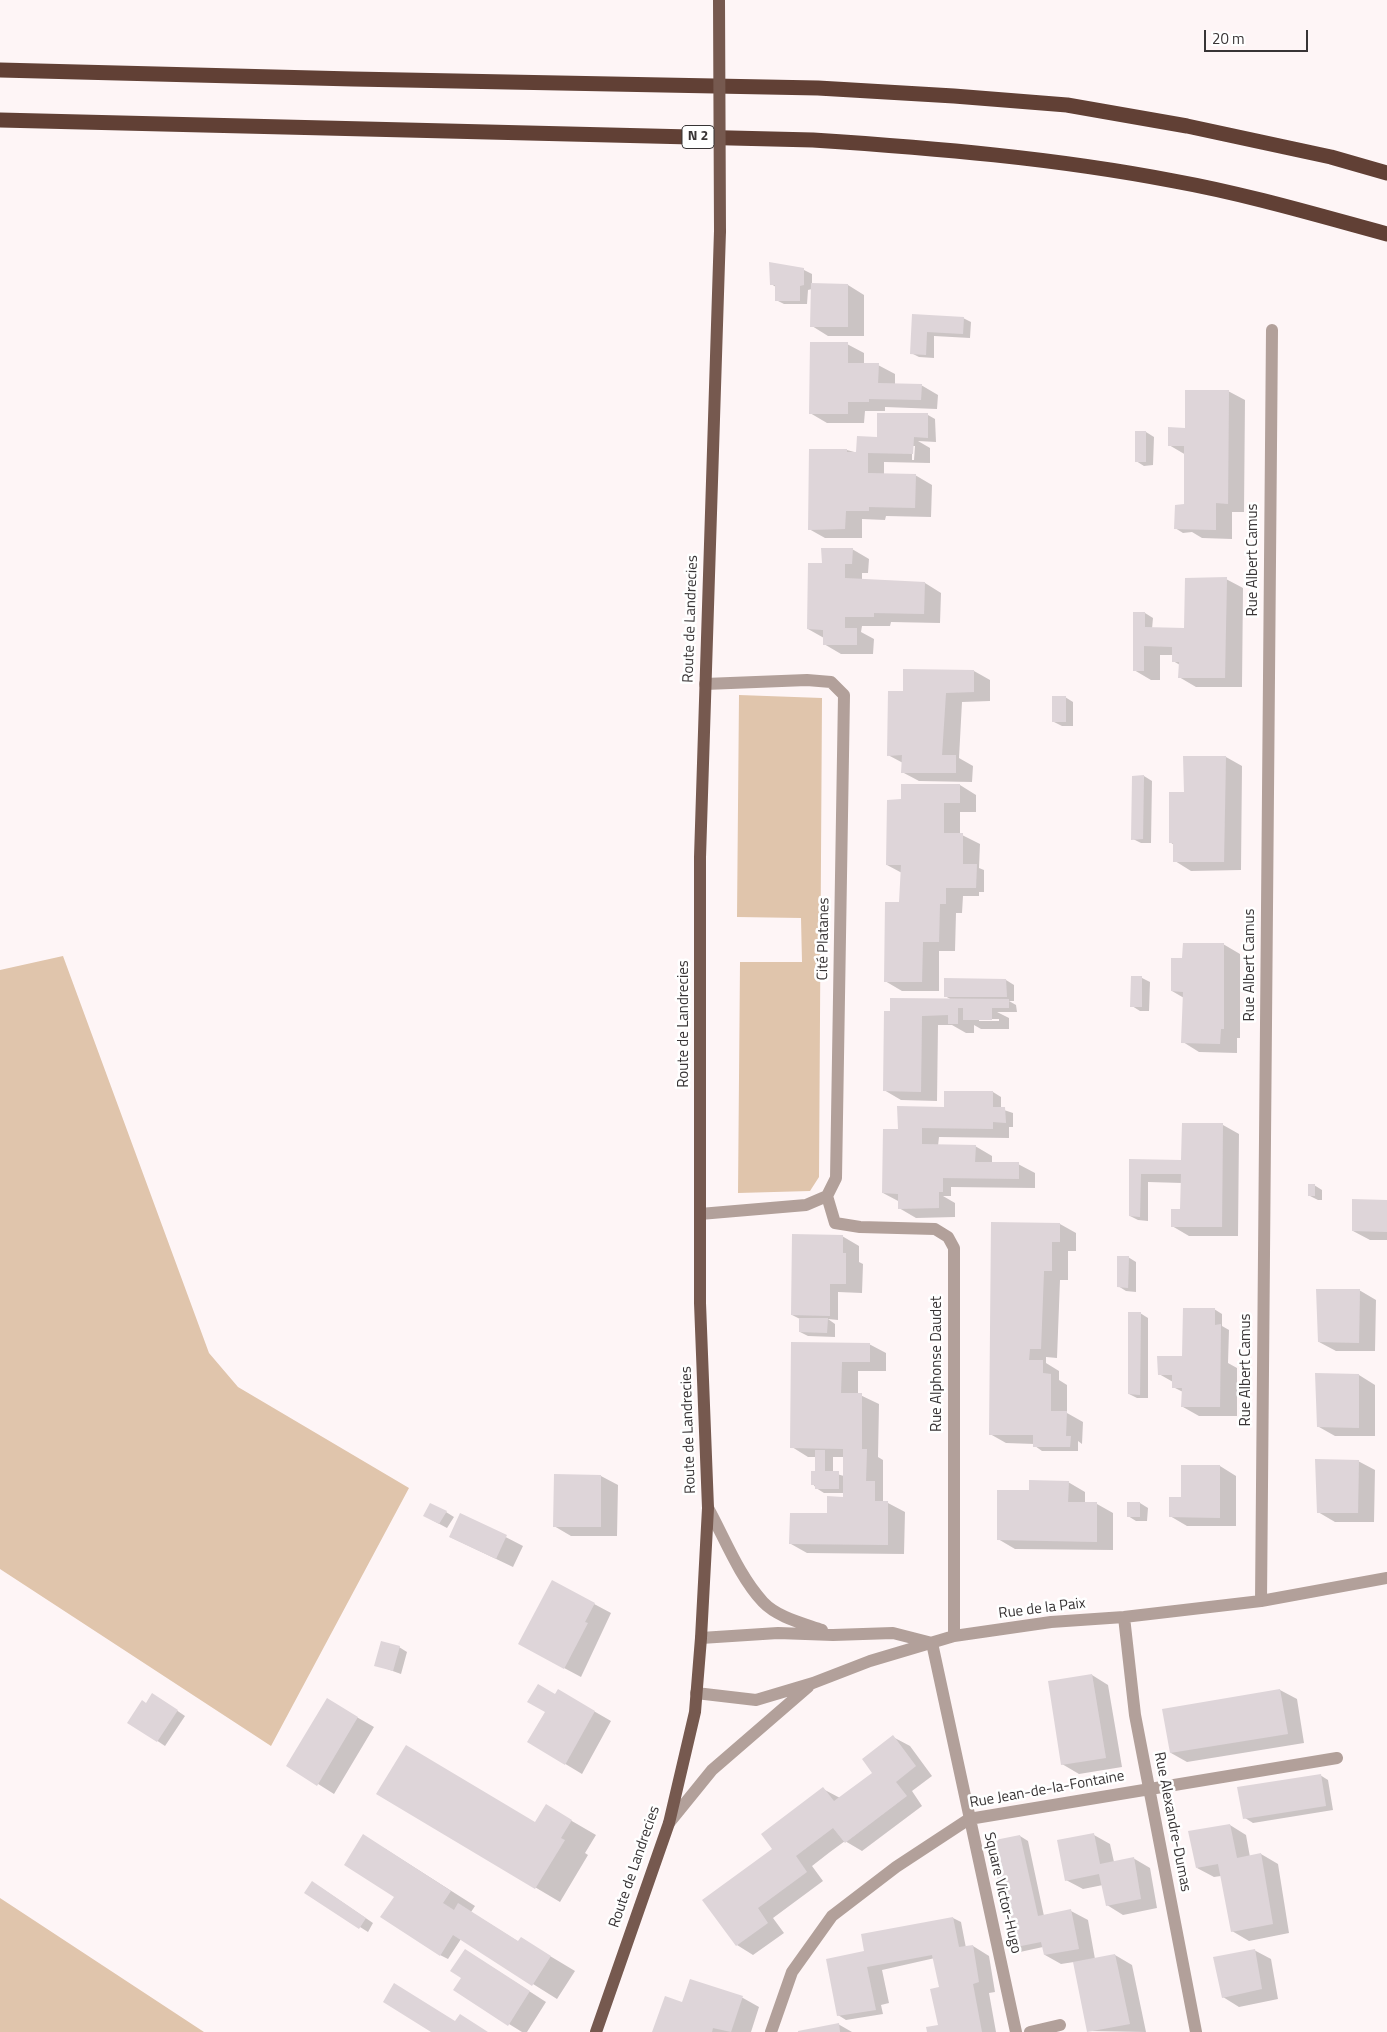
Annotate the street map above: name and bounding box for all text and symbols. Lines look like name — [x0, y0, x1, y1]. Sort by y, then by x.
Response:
scale bar — [1207, 20, 1311, 52]
text: 20 m — [1212, 27, 1245, 50]
road number: N 2 — [682, 125, 714, 148]
street label: Rue Albert Camus — [1244, 504, 1262, 616]
street label: Route de Landrecies — [680, 555, 702, 683]
street label: Cité Platanes — [814, 897, 834, 981]
street label: Rue Albert Camus — [1241, 909, 1259, 1021]
street label: Route de Landrecies — [675, 960, 693, 1088]
street label: Rue Alphonse Daudet — [928, 1296, 946, 1432]
street label: Rue Albert Camus — [1237, 1314, 1255, 1426]
street label: Route de Landrecies — [678, 1366, 700, 1494]
street label: Rue de la Paix — [997, 1595, 1087, 1623]
street label: Rue Alexandre-Dumas — [1150, 1751, 1194, 1893]
street label: Rue Jean-de-la-Fontaine — [968, 1768, 1126, 1812]
street label: Route de Landrecies — [606, 1804, 664, 1930]
street label: Square Victor-Hugo — [979, 1831, 1025, 1955]

